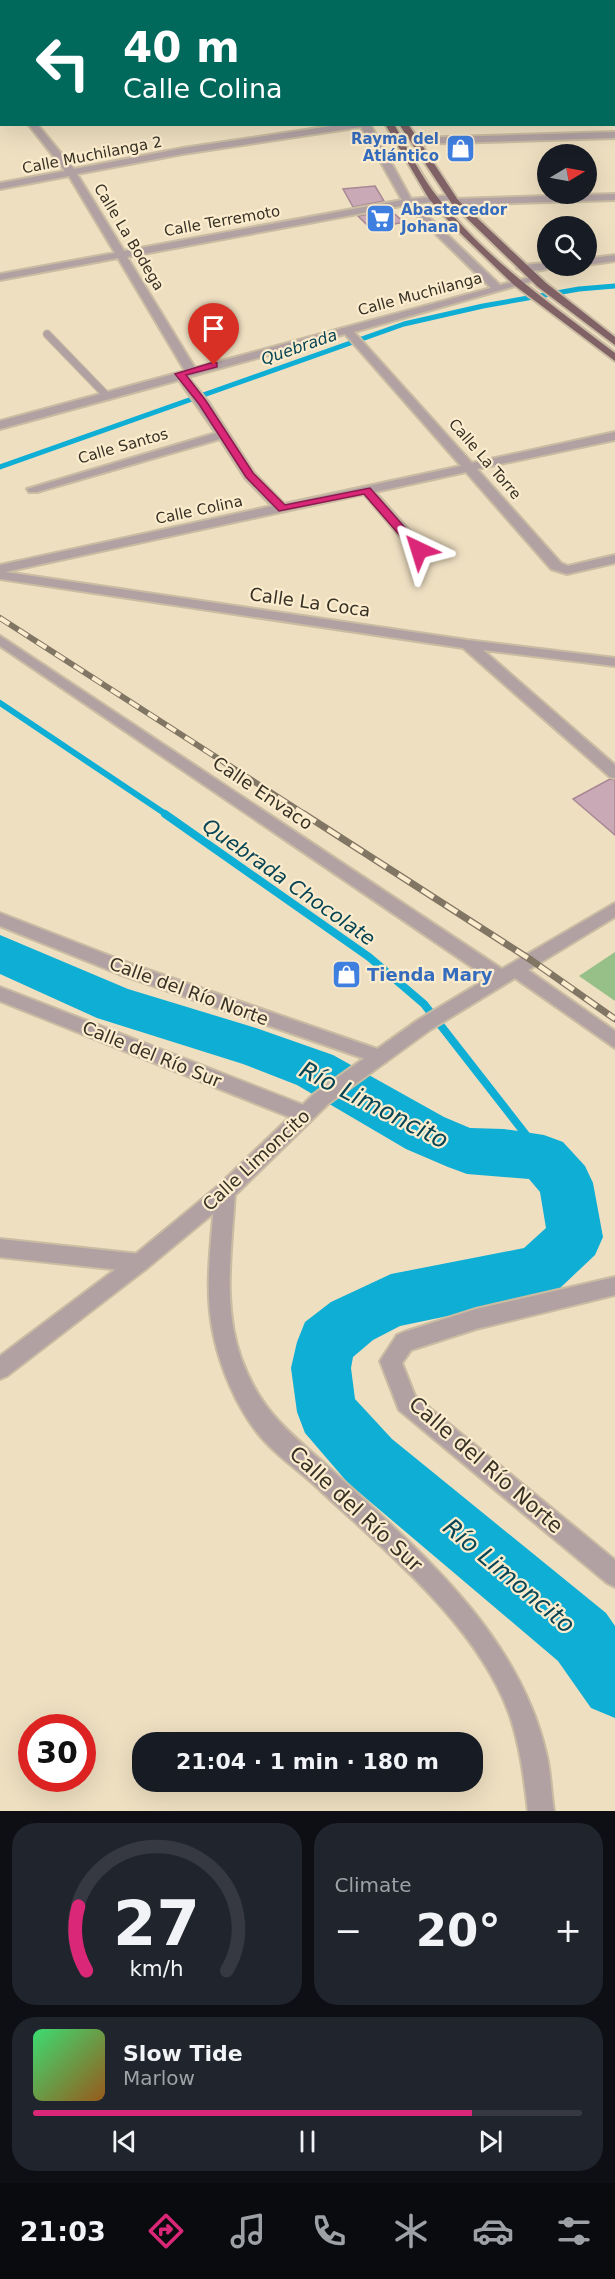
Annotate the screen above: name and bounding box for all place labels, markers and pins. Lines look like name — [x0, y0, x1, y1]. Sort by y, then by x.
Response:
place label: Rayma del Atlántico — [351, 130, 439, 165]
shop icon: Rayma del Atlántico — [444, 132, 476, 164]
place label: Abastecedor Johana — [400, 201, 508, 236]
supermarket icon: Abastecedor Johana — [364, 203, 396, 235]
pin — [188, 303, 239, 365]
shop icon: Tienda Mary — [330, 958, 362, 990]
place label: Tienda Mary — [367, 964, 493, 985]

